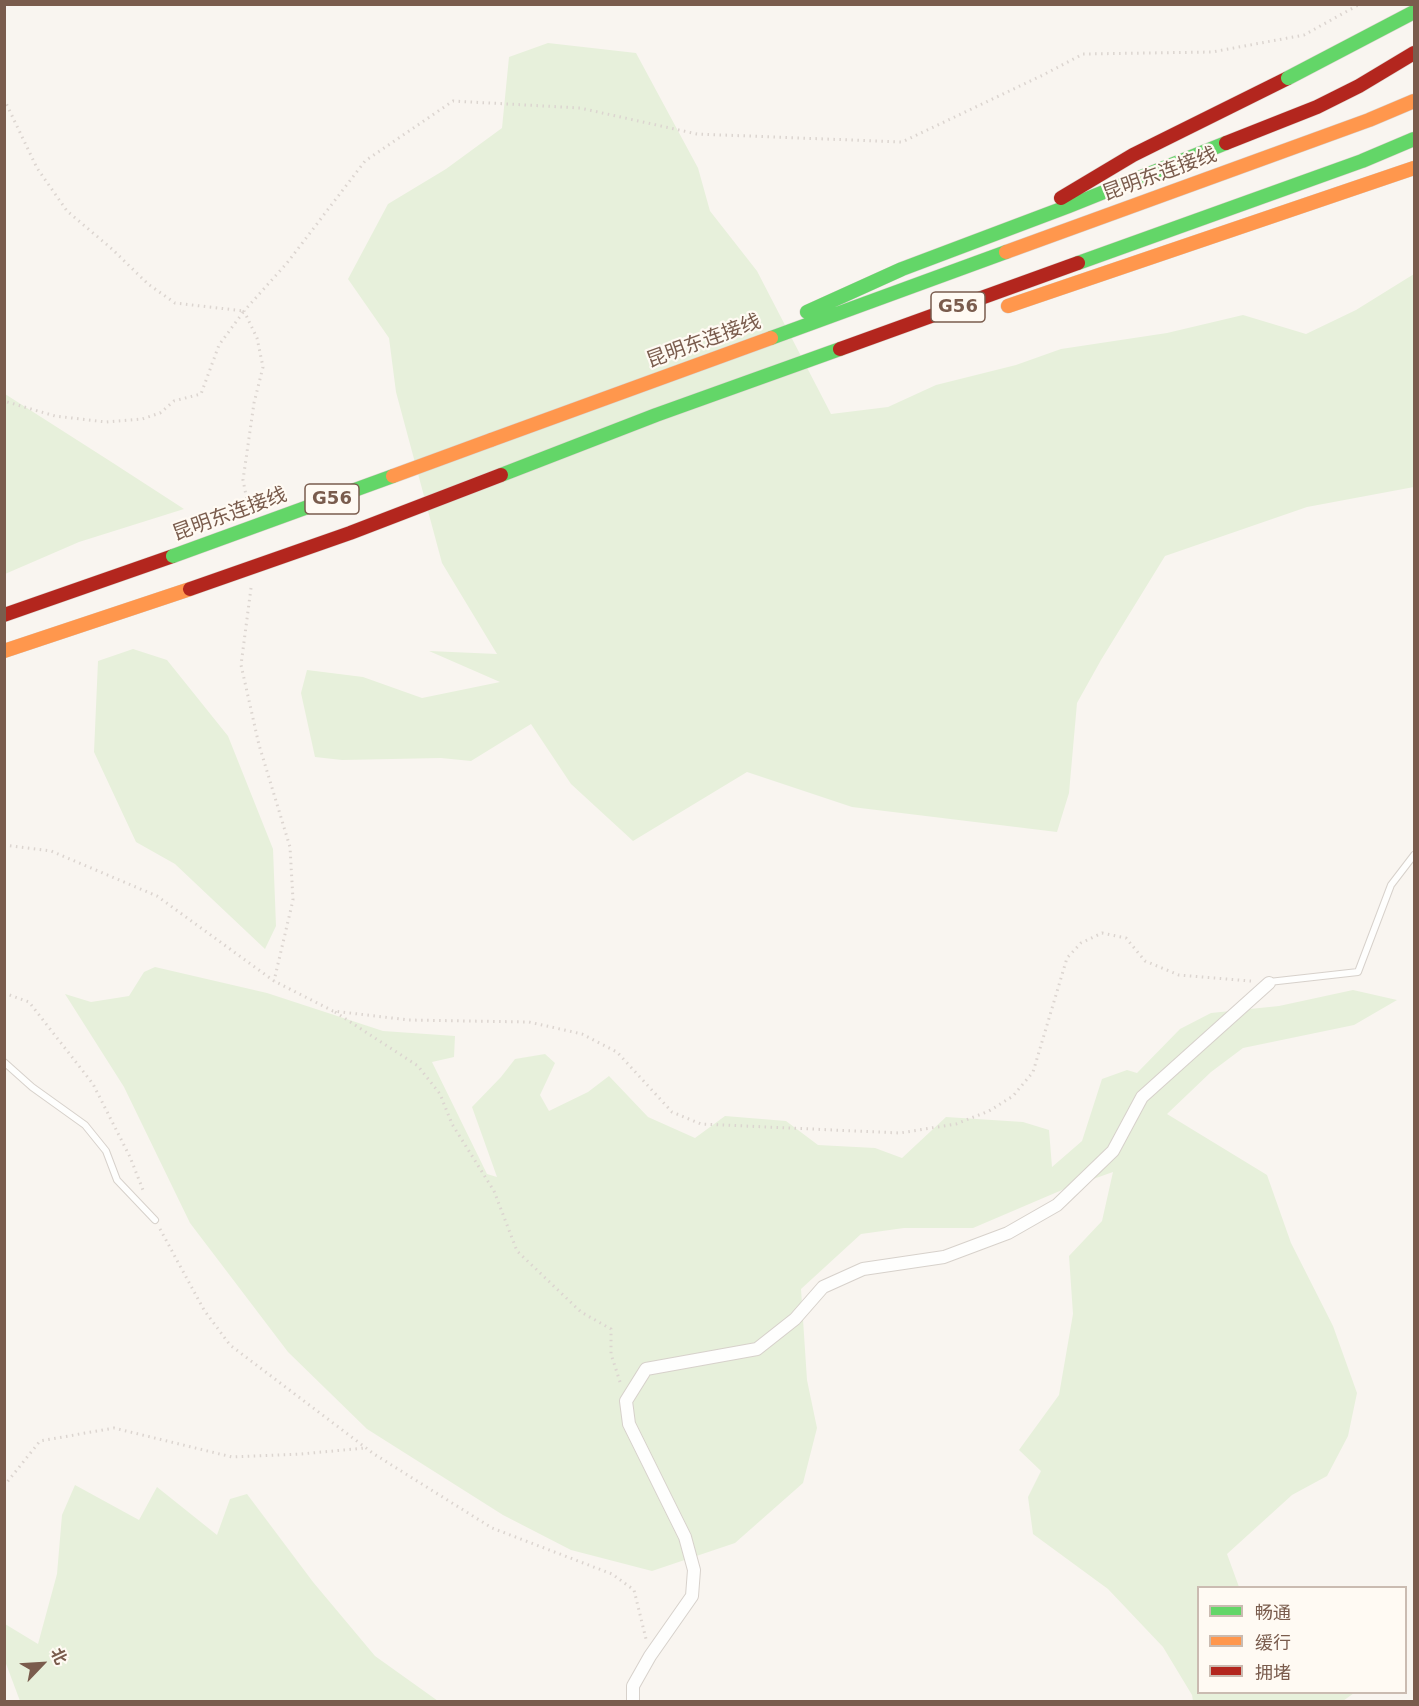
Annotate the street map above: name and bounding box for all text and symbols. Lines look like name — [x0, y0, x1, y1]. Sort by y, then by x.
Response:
street label: 昆明东连接线 — [1100, 143, 1220, 207]
road number: G56 — [931, 292, 985, 322]
street label: 昆明东连接线 — [644, 310, 764, 374]
street label: 昆明东连接线 — [170, 483, 290, 547]
road number: G56 — [305, 484, 359, 514]
legend — [1197, 1586, 1407, 1694]
text: 畅通 — [1255, 1602, 1291, 1623]
text: 缓行 — [1255, 1632, 1291, 1653]
north arrow — [12, 1634, 72, 1694]
text: 北 — [47, 1645, 71, 1667]
text: 拥堵 — [1255, 1662, 1291, 1683]

